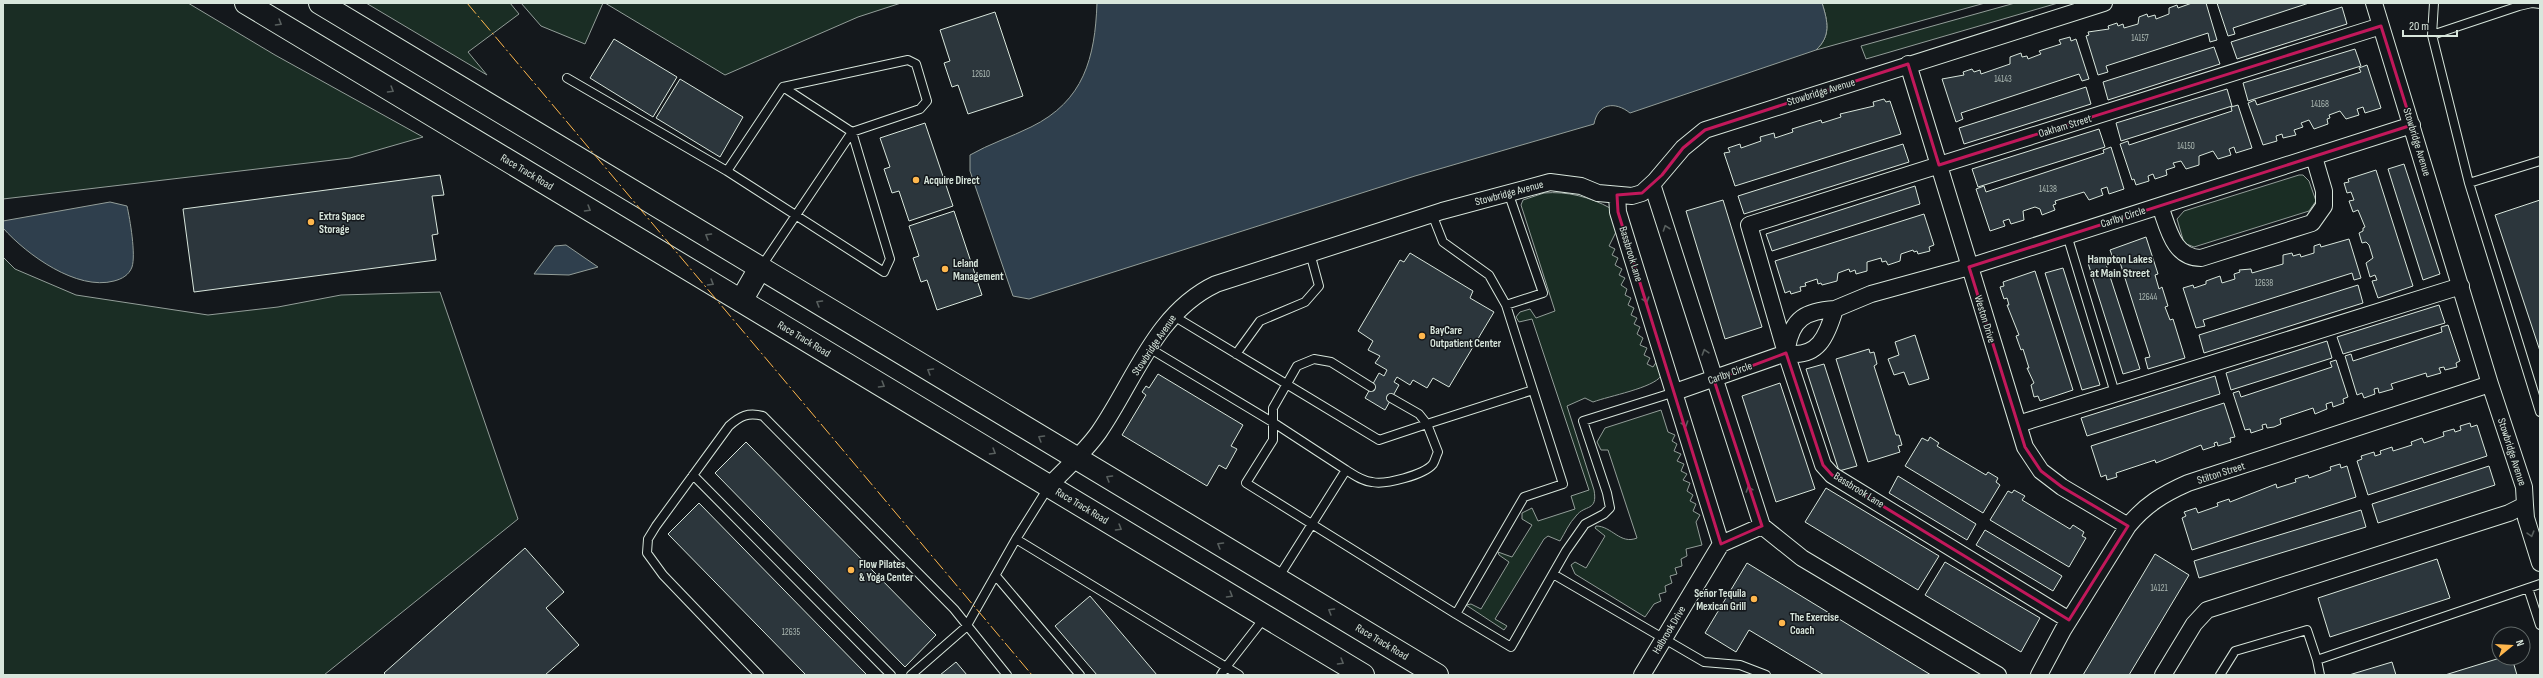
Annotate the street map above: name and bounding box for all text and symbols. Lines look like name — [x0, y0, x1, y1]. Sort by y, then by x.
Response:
scale bar — [2403, 12, 2457, 38]
one-way arrow — [275, 18, 282, 26]
text: 20 m — [2409, 19, 2429, 34]
house number: 14157 — [2131, 33, 2149, 44]
house number: 12610 — [972, 69, 990, 80]
house number: 14143 — [1994, 74, 2012, 85]
street label: Stowbridge Avenue — [1785, 75, 1857, 109]
one-way arrow — [387, 86, 394, 93]
house number: 14168 — [2311, 99, 2329, 110]
street label: Stowbridge Avenue — [2400, 106, 2434, 178]
street label: Oakham Street — [2037, 112, 2094, 140]
house number: 14150 — [2177, 141, 2195, 152]
street label: Race Track Road — [498, 151, 556, 193]
place label: Acquire Direct — [923, 174, 980, 187]
marker: Acquire Direct — [911, 175, 921, 185]
street label: Stowbridge Avenue — [1473, 178, 1545, 208]
house number: 14138 — [2039, 184, 2057, 195]
one-way arrow — [584, 204, 591, 211]
street label: Carlby Circle — [2099, 204, 2147, 230]
place label: Extra Space Storage — [319, 210, 365, 236]
marker: Extra Space Storage — [306, 217, 316, 227]
street label: Bassbrook Lane — [1616, 225, 1646, 283]
one-way arrow — [1663, 225, 1671, 232]
one-way arrow — [705, 234, 712, 241]
district label: Hampton Lakes at Main Street — [2087, 252, 2153, 281]
place label: Leland Management — [953, 257, 1004, 283]
marker: Leland Management — [940, 264, 950, 274]
one-way arrow — [707, 278, 714, 285]
house number: 12638 — [2255, 278, 2273, 289]
house number: 12644 — [2139, 292, 2158, 303]
street label: Weston Drive — [1972, 294, 1998, 344]
one-way arrow — [1641, 296, 1650, 303]
one-way arrow — [816, 301, 823, 308]
street label: Stowbridge Avenue — [1129, 312, 1179, 378]
street label: Race Track Road — [775, 318, 833, 360]
place label: BayCare Outpatient Center — [1430, 324, 1502, 350]
marker: BayCare Outpatient Center — [1417, 331, 1427, 341]
one-way arrow — [1701, 349, 1710, 356]
street label: Carlby Circle — [1706, 359, 1754, 387]
one-way arrow — [927, 368, 934, 375]
one-way arrow — [878, 381, 885, 388]
street label: Stowbridge Avenue — [2495, 416, 2529, 488]
one-way arrow — [1680, 420, 1689, 427]
one-way arrow — [1038, 435, 1045, 443]
one-way arrow — [989, 448, 996, 455]
street label: Stilton Street — [2195, 459, 2247, 487]
street label: Bassbrook Lane — [1831, 469, 1887, 511]
one-way arrow — [1106, 476, 1113, 483]
street label: Race Track Road — [1053, 485, 1111, 527]
one-way arrow — [1745, 486, 1754, 493]
one-way arrow — [1115, 523, 1122, 531]
one-way arrow — [2526, 531, 2535, 538]
one-way arrow — [1217, 542, 1224, 549]
place label: Flow Pilates & Yoga Center — [859, 558, 914, 584]
marker: Flow Pilates & Yoga Center — [846, 565, 856, 575]
house number: 14121 — [2150, 583, 2168, 594]
place label: Señor Tequila Mexican Grill — [1694, 587, 1746, 613]
one-way arrow — [1226, 591, 1233, 598]
marker: Señor Tequila Mexican Grill — [1749, 594, 1759, 604]
street label: Halbrook Drive — [1650, 604, 1688, 656]
one-way arrow — [1328, 609, 1335, 616]
place label: The Exercise Coach — [1790, 611, 1839, 637]
marker: The Exercise Coach — [1777, 618, 1787, 628]
street label: Race Track Road — [1353, 621, 1411, 663]
north arrow — [2491, 626, 2531, 666]
house number: 12635 — [782, 627, 801, 638]
text: N — [2513, 638, 2527, 648]
one-way arrow — [1337, 658, 1344, 665]

